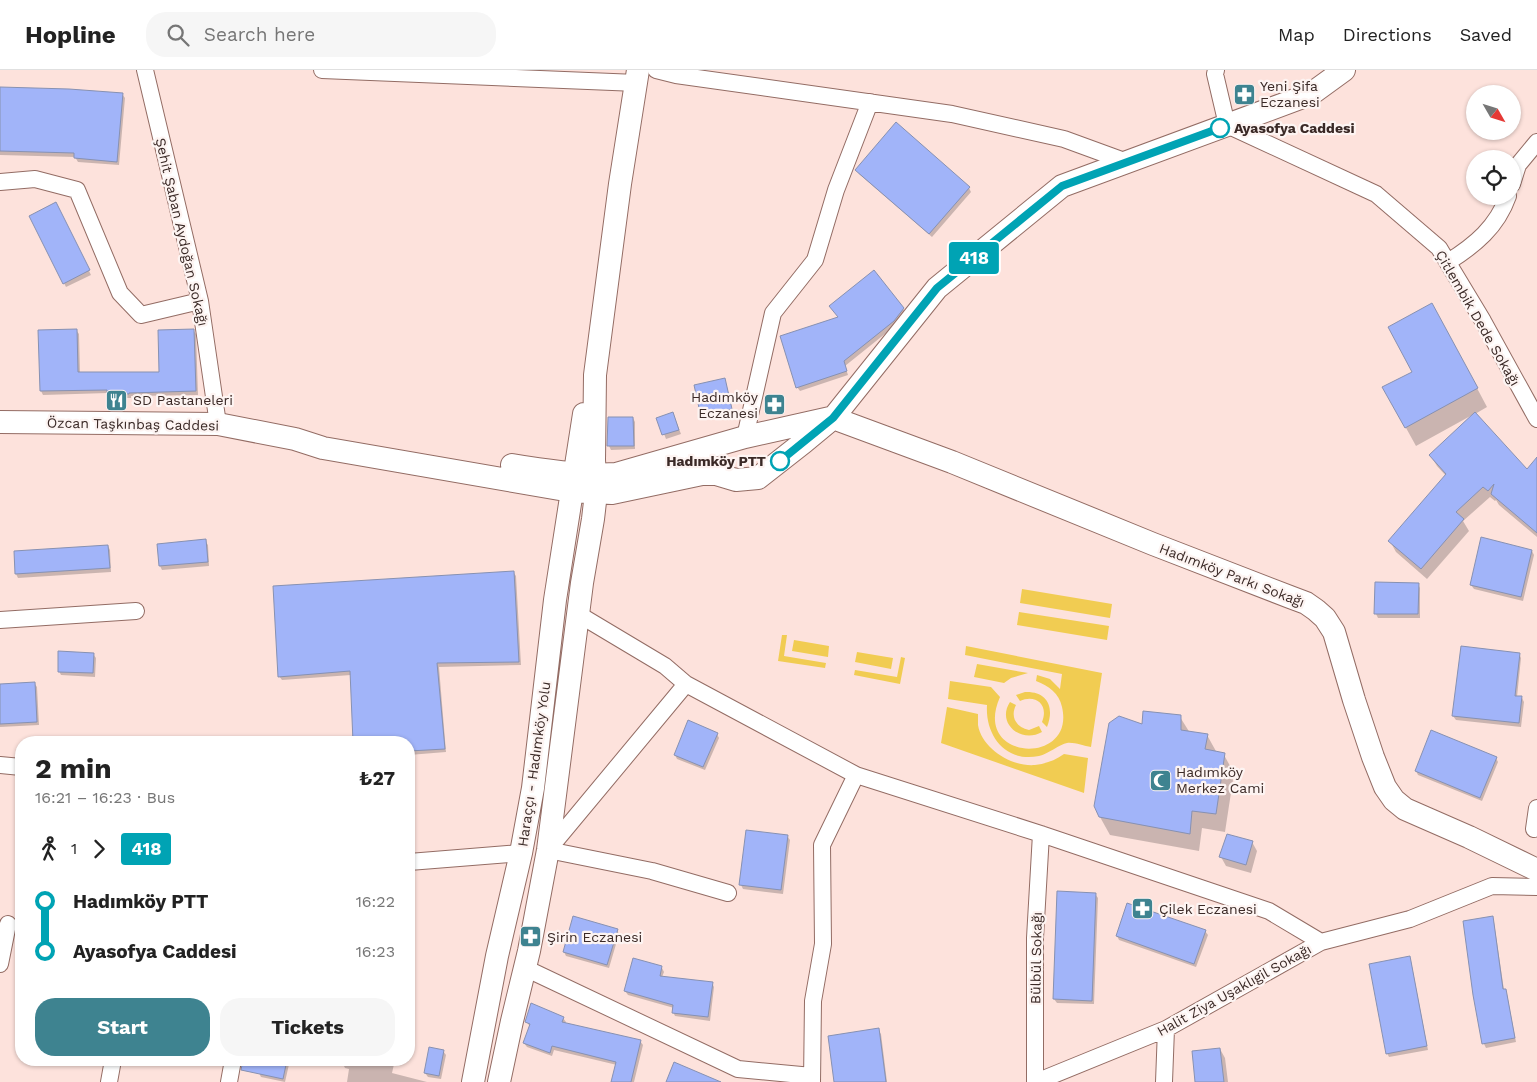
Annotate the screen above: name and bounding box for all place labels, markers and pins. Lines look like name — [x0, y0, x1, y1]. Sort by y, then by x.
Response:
place label: Yeni Şifa Eczanesi — [1260, 78, 1320, 110]
pharmacy icon: Yeni Şifa Eczanesi — [1232, 82, 1256, 106]
marker: Ayasofya Caddesi — [1210, 118, 1230, 138]
place label: Ayasofya Caddesi — [1234, 120, 1355, 136]
restaurant icon: SD Pastaneleri — [105, 388, 129, 412]
place label: Hadımköy Eczanesi — [691, 389, 759, 421]
place label: SD Pastaneleri — [133, 392, 233, 408]
pharmacy icon: Hadımköy Eczanesi — [762, 393, 786, 417]
marker: Hadımköy PTT — [770, 451, 790, 471]
place label: Hadımköy PTT — [666, 453, 766, 469]
place label: Hadımköy Merkez Cami — [1176, 764, 1264, 796]
mosque icon: Hadımköy Merkez Cami — [1148, 768, 1172, 792]
pharmacy icon: Çilek Eczanesi — [1131, 897, 1155, 921]
place label: Çilek Eczanesi — [1159, 901, 1257, 917]
pharmacy icon: Şirin Eczanesi — [519, 925, 543, 949]
place label: Şirin Eczanesi — [547, 929, 642, 945]

